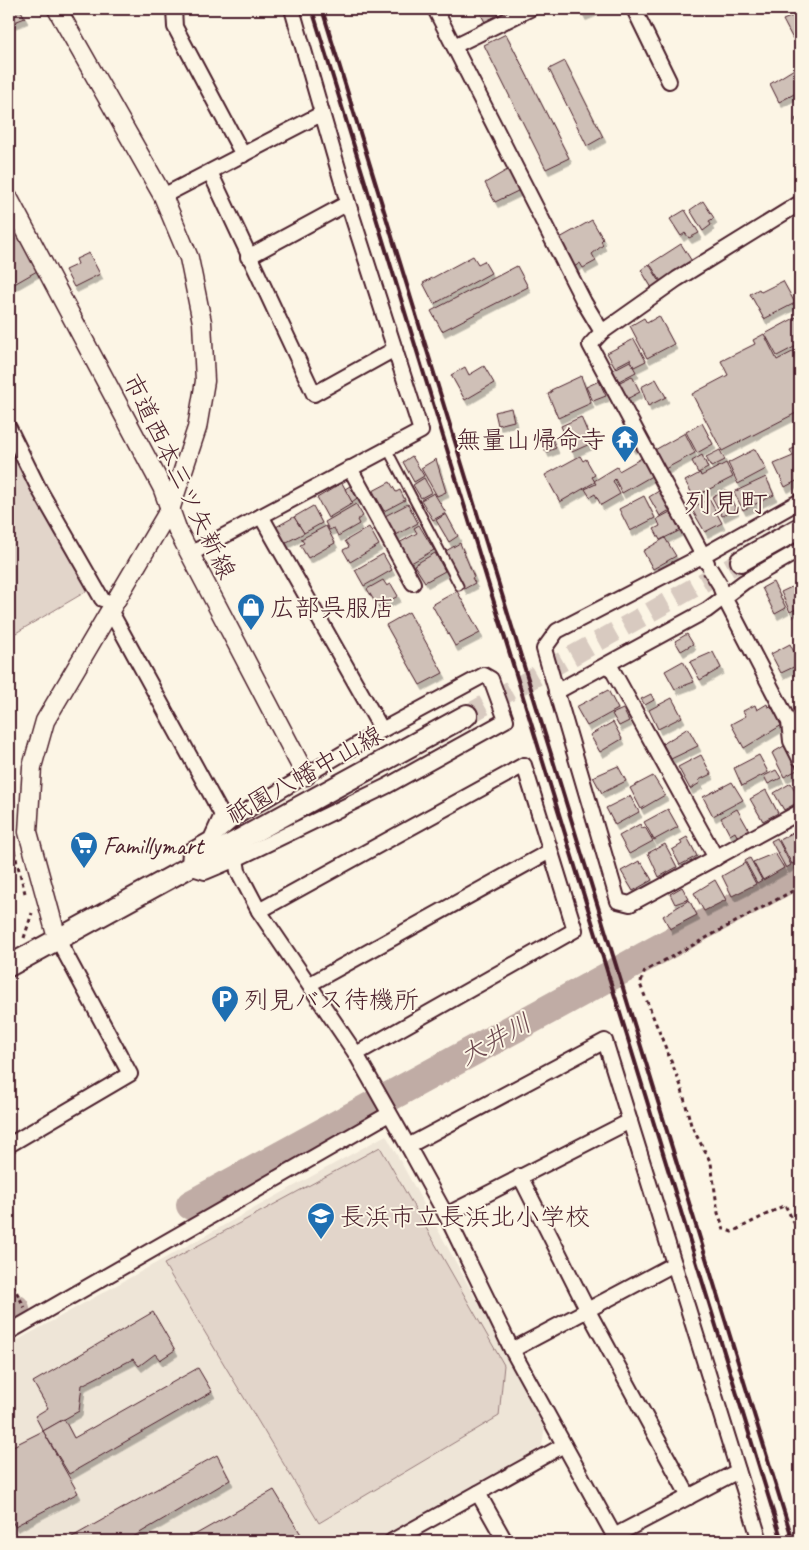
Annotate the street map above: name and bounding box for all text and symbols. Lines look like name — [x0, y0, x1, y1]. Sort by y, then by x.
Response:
street label: 市道西本三ツ矢新線 — [115, 368, 243, 585]
place label: 無量山帰命寺 — [456, 424, 606, 456]
temple icon: 無量山帰命寺 — [610, 424, 640, 463]
district label: 列見町 — [684, 485, 768, 520]
shop icon: 広部呉服店 — [236, 592, 266, 631]
place label: 広部呉服店 — [270, 592, 395, 624]
street label: 祇園八幡中山線 — [220, 718, 389, 831]
supermarket icon: Famillymart — [69, 830, 99, 869]
place label: Famillymart — [103, 830, 206, 862]
parking icon: 列見バス待機所 — [210, 984, 240, 1023]
place label: 列見バス待機所 — [244, 984, 419, 1016]
water label: 大井川 — [453, 1006, 537, 1073]
school or university icon: 長浜市立長浜北小学校 — [306, 1201, 336, 1240]
place label: 長浜市立長浜北小学校 — [340, 1201, 590, 1233]

